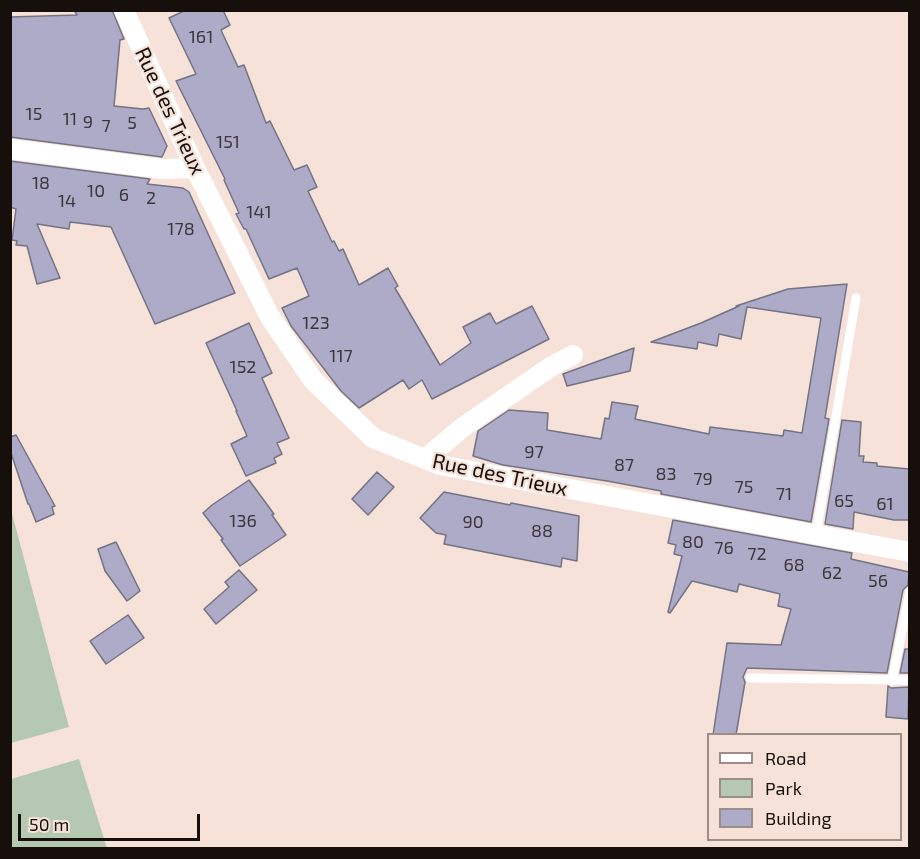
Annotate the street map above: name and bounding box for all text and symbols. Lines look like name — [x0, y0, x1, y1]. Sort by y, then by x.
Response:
house number: 161 — [189, 26, 213, 48]
street label: Rue des Trieux — [129, 43, 211, 179]
house number: 15 — [26, 103, 42, 125]
house number: 11 — [63, 108, 77, 130]
house number: 9 — [83, 111, 93, 133]
house number: 5 — [127, 112, 137, 134]
house number: 7 — [101, 115, 111, 137]
house number: 151 — [216, 131, 240, 153]
house number: 18 — [32, 172, 50, 194]
house number: 10 — [87, 180, 105, 202]
house number: 6 — [119, 184, 129, 206]
house number: 2 — [146, 187, 156, 209]
house number: 14 — [58, 190, 76, 212]
house number: 141 — [246, 201, 272, 223]
house number: 178 — [167, 218, 195, 240]
house number: 123 — [302, 312, 330, 334]
house number: 117 — [329, 345, 353, 367]
house number: 152 — [230, 356, 256, 378]
house number: 97 — [524, 441, 544, 463]
street label: Rue des Trieux — [430, 448, 570, 502]
house number: 87 — [614, 454, 634, 476]
house number: 83 — [656, 463, 676, 485]
house number: 79 — [693, 468, 713, 490]
house number: 75 — [735, 476, 753, 498]
house number: 71 — [776, 483, 792, 505]
house number: 65 — [834, 490, 854, 512]
house number: 61 — [876, 493, 894, 515]
house number: 136 — [229, 510, 257, 532]
house number: 90 — [462, 511, 484, 533]
house number: 88 — [531, 520, 553, 542]
house number: 80 — [682, 531, 704, 553]
house number: 76 — [714, 537, 734, 559]
house number: 72 — [747, 543, 767, 565]
house number: 68 — [783, 554, 805, 576]
house number: 62 — [822, 562, 842, 584]
house number: 56 — [868, 570, 888, 592]
legend — [707, 733, 902, 841]
text: Road — [765, 747, 806, 769]
text: Park — [765, 777, 802, 799]
scale bar — [21, 802, 202, 840]
text: Building — [765, 807, 832, 829]
text: 50 m — [29, 813, 69, 835]

